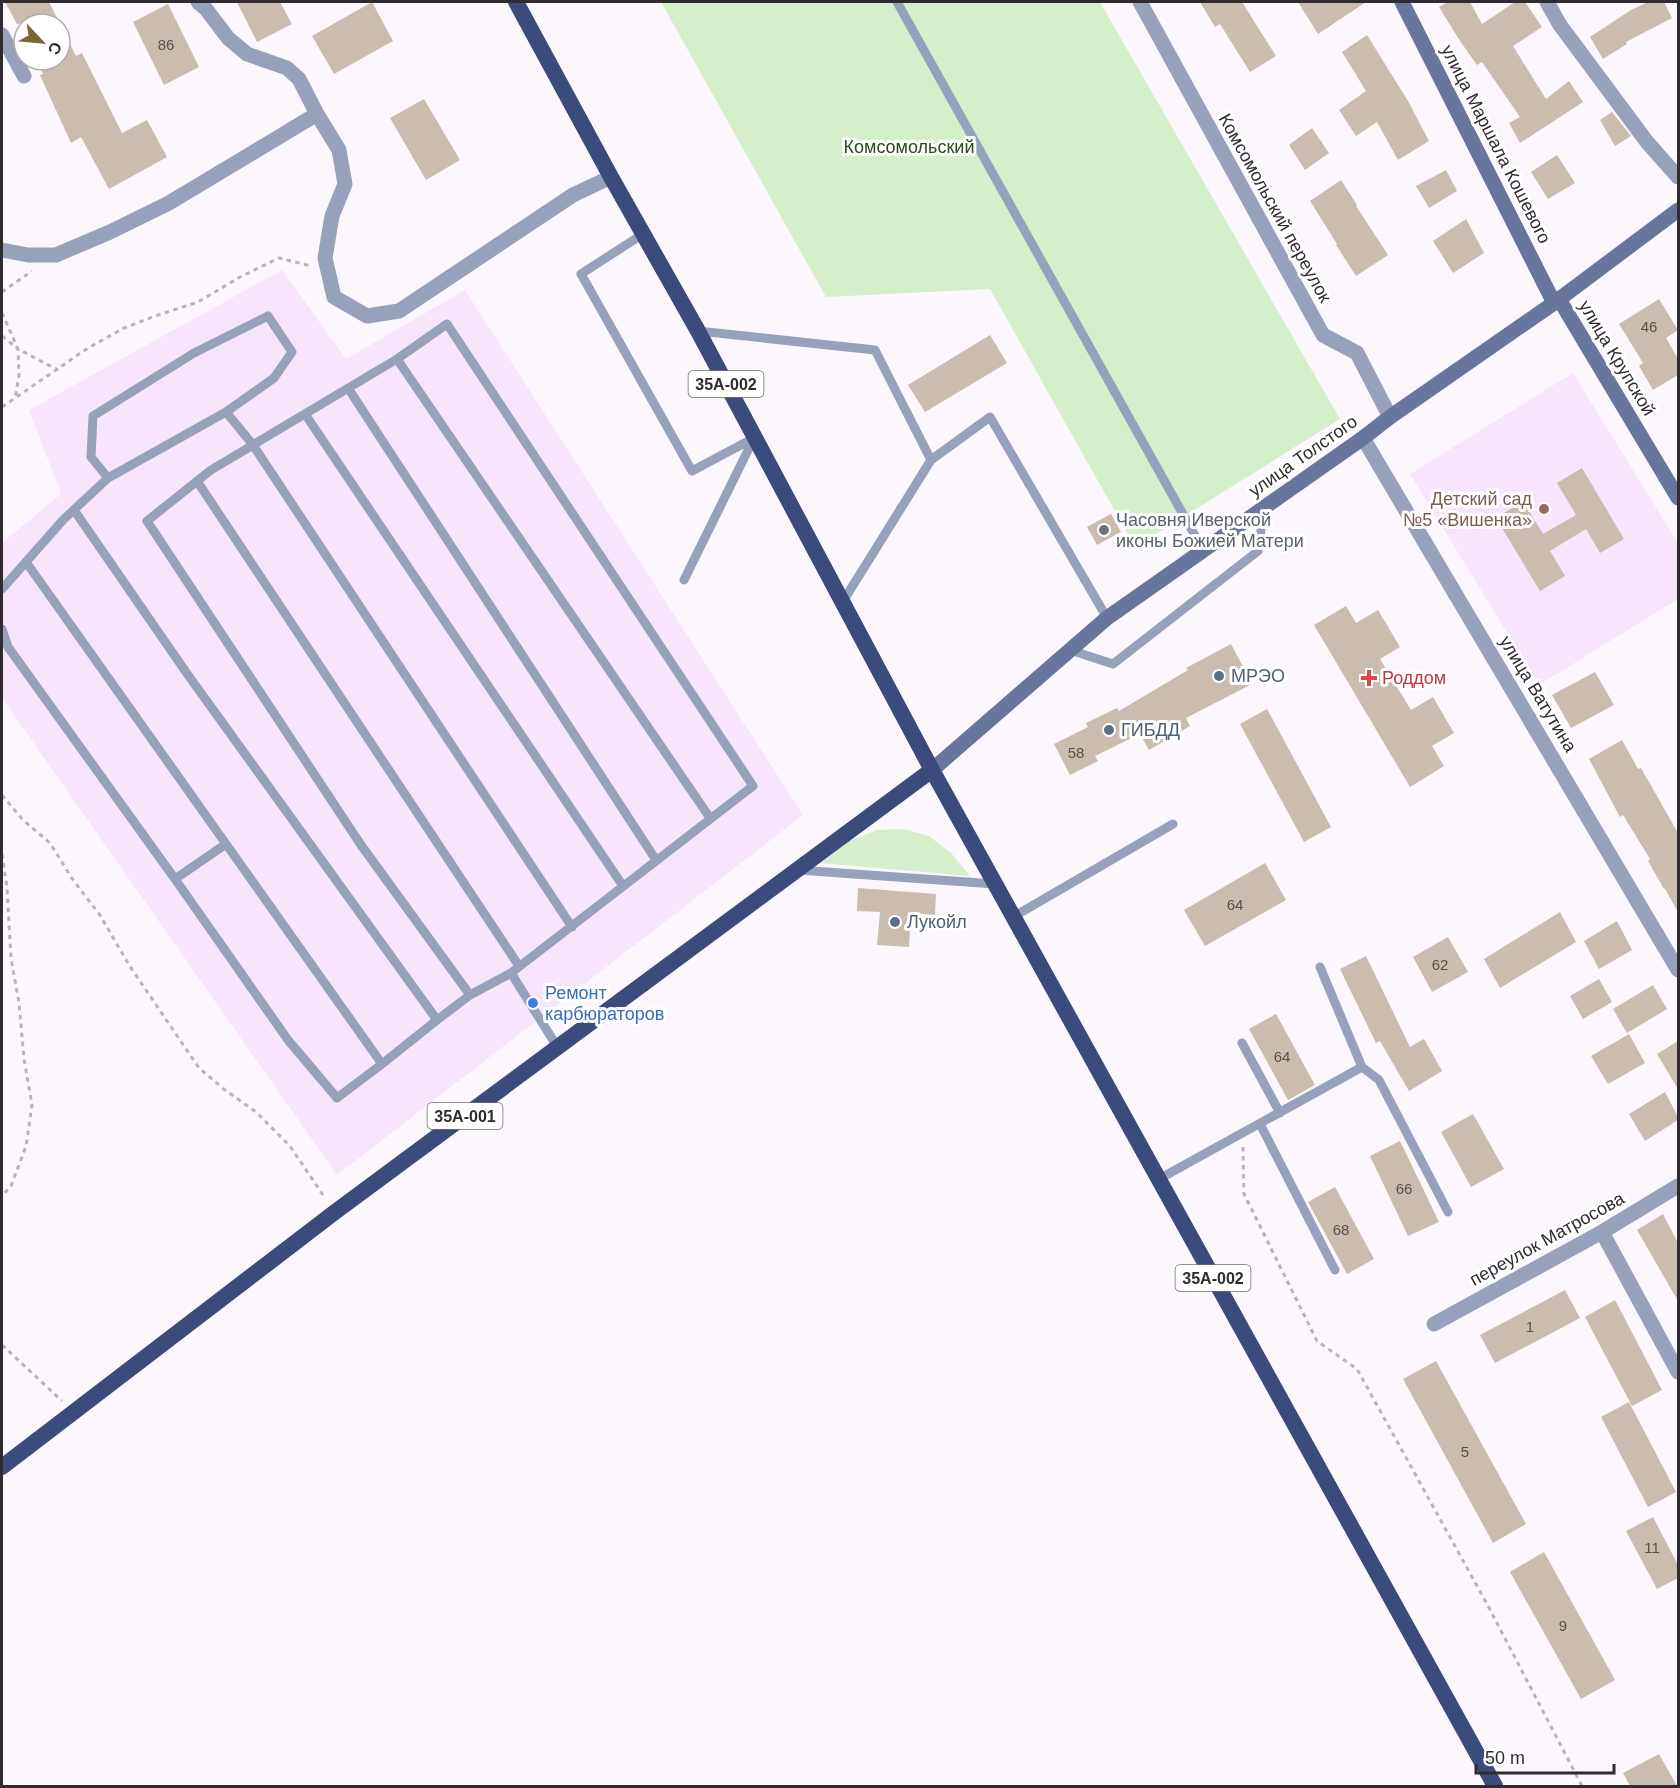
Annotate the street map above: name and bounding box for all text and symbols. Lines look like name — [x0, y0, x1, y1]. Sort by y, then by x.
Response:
north arrow — [12, 12, 72, 72]
house number: 86 — [158, 36, 174, 53]
text: С — [45, 39, 65, 58]
street label: улица Маршала Кошевого — [1437, 41, 1555, 247]
street label: Комсомольский переулок — [1215, 110, 1335, 306]
park label: Комсомольский — [844, 137, 974, 157]
street label: улица Крупской — [1575, 297, 1659, 419]
house number: 46 — [1641, 318, 1657, 335]
road number: 35А-002 — [688, 371, 764, 397]
street label: улица Толстого — [1245, 411, 1361, 501]
place label: Детский сад №5 «Вишенка» — [1403, 489, 1532, 530]
marker: Детский сад №5 «Вишенка» — [1537, 502, 1551, 516]
place label: Часовня Иверской иконы Божией Матери — [1116, 510, 1304, 551]
marker: Часовня Иверской иконы Божией Матери — [1097, 523, 1111, 537]
street label: улица Ватутина — [1495, 632, 1581, 756]
place label: МРЭО — [1231, 666, 1285, 686]
place label: Роддом — [1382, 668, 1446, 688]
marker: МРЭО — [1212, 669, 1226, 683]
marker: Роддом — [1360, 669, 1378, 687]
place label: ГИБДД — [1121, 720, 1180, 740]
marker: ГИБДД — [1102, 723, 1116, 737]
house number: 58 — [1068, 744, 1084, 761]
house number: 64 — [1227, 896, 1243, 913]
place label: Лукойл — [907, 912, 967, 932]
marker: Лукойл — [888, 915, 902, 929]
house number: 62 — [1432, 956, 1448, 973]
place label: Ремонт карбюраторов — [545, 983, 664, 1024]
marker: Ремонт карбюраторов — [526, 996, 540, 1010]
house number: 64 — [1274, 1048, 1290, 1065]
road number: 35А-001 — [428, 1103, 502, 1129]
house number: 66 — [1396, 1180, 1412, 1197]
street label: переулок Матросова — [1466, 1188, 1629, 1290]
house number: 68 — [1333, 1221, 1349, 1238]
road number: 35А-002 — [1176, 1265, 1250, 1291]
house number: 1 — [1526, 1318, 1534, 1335]
house number: 5 — [1461, 1443, 1469, 1460]
house number: 11 — [1644, 1539, 1660, 1556]
house number: 9 — [1559, 1617, 1567, 1634]
scale bar — [1476, 1737, 1614, 1775]
text: 50 m — [1485, 1748, 1525, 1768]

